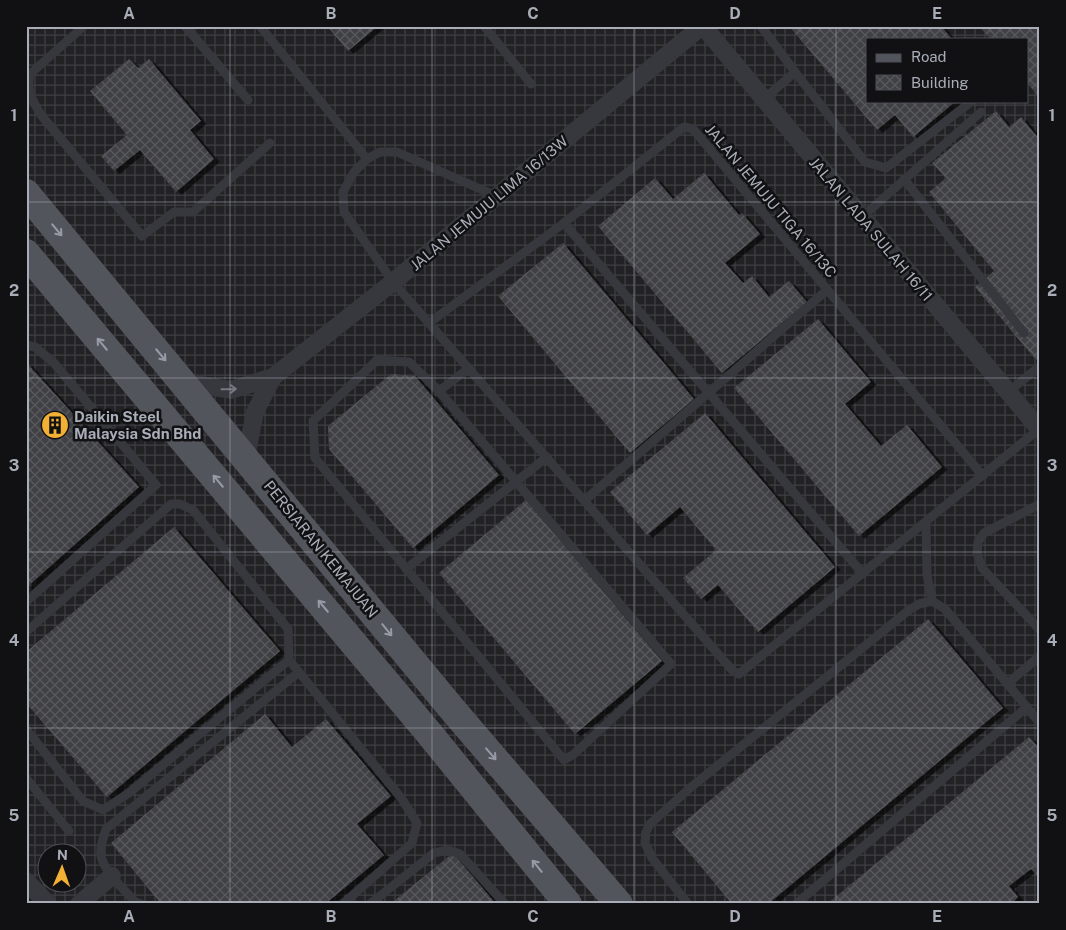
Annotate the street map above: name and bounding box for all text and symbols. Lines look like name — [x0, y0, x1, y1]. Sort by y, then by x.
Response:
text: A — [123, 4, 135, 23]
text: B — [326, 4, 337, 23]
text: C — [527, 4, 539, 23]
text: D — [729, 4, 741, 23]
text: E — [932, 4, 942, 23]
legend — [866, 38, 1028, 102]
text: Road — [911, 48, 947, 65]
text: Building — [911, 74, 969, 91]
text: 1 — [11, 106, 17, 125]
text: 1 — [1049, 106, 1055, 125]
street label: JALAN JEMUJU TIGA 16/13C — [702, 121, 840, 281]
street label: JALAN JEMUJU LIMA 16/13W — [407, 132, 571, 274]
street label: JALAN LADA SULAH 16/11 — [806, 154, 936, 304]
one-way arrow — [52, 224, 63, 237]
text: 2 — [9, 281, 19, 300]
text: 2 — [1047, 281, 1057, 300]
one-way arrow — [96, 338, 107, 351]
one-way arrow — [156, 348, 167, 361]
one-way arrow — [220, 384, 237, 394]
place label: Daikin Steel Malaysia Sdn Bhd — [74, 408, 201, 442]
building icon: Daikin Steel Malaysia Sdn Bhd — [40, 410, 70, 440]
text: 3 — [9, 456, 19, 475]
text: 3 — [1047, 456, 1057, 475]
one-way arrow — [212, 475, 224, 488]
street label: PERSIARAN KEMAJUAN — [261, 477, 381, 621]
one-way arrow — [317, 599, 328, 612]
one-way arrow — [381, 623, 392, 636]
text: 4 — [9, 631, 20, 650]
text: 4 — [1047, 631, 1058, 650]
one-way arrow — [485, 748, 497, 761]
text: 5 — [9, 806, 20, 825]
text: 5 — [1047, 806, 1058, 825]
north arrow — [38, 842, 88, 892]
text: N — [57, 847, 68, 863]
one-way arrow — [532, 860, 543, 873]
text: A — [123, 907, 135, 926]
text: B — [326, 907, 337, 926]
text: C — [527, 907, 539, 926]
text: D — [729, 907, 741, 926]
text: E — [932, 907, 942, 926]

